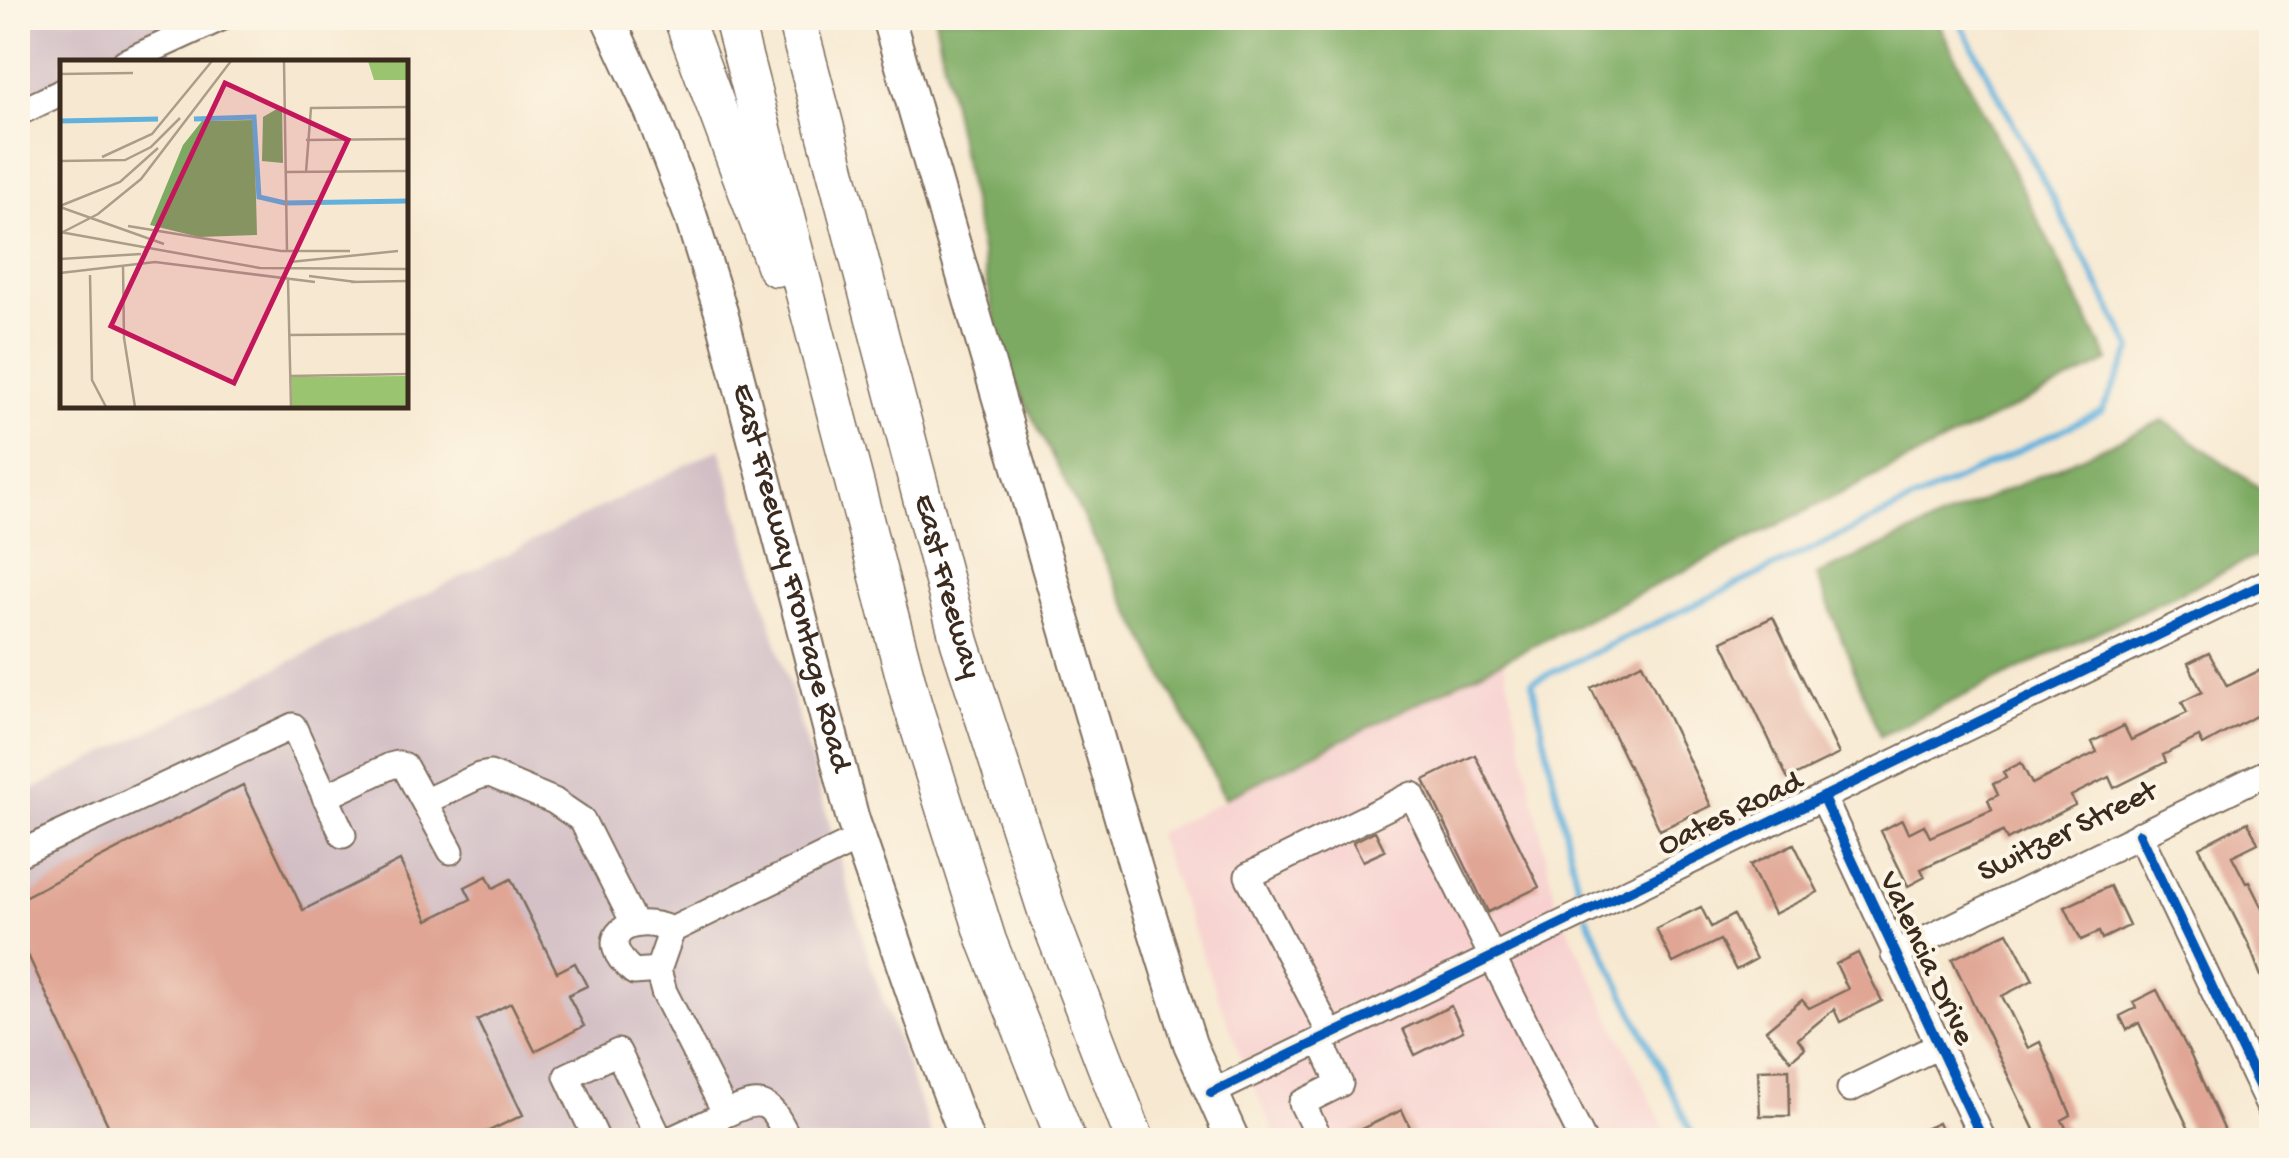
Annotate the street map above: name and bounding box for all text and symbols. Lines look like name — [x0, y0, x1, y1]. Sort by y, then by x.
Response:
inset map — [60, 60, 408, 408]
street label: East Freeway Frontage Road — [721, 380, 859, 778]
street label: East Freeway — [903, 490, 990, 684]
street label: Oates Road — [1653, 763, 1811, 866]
street label: Switzer Street — [1972, 772, 2166, 893]
street label: Valencia Drive — [1868, 865, 1982, 1052]

